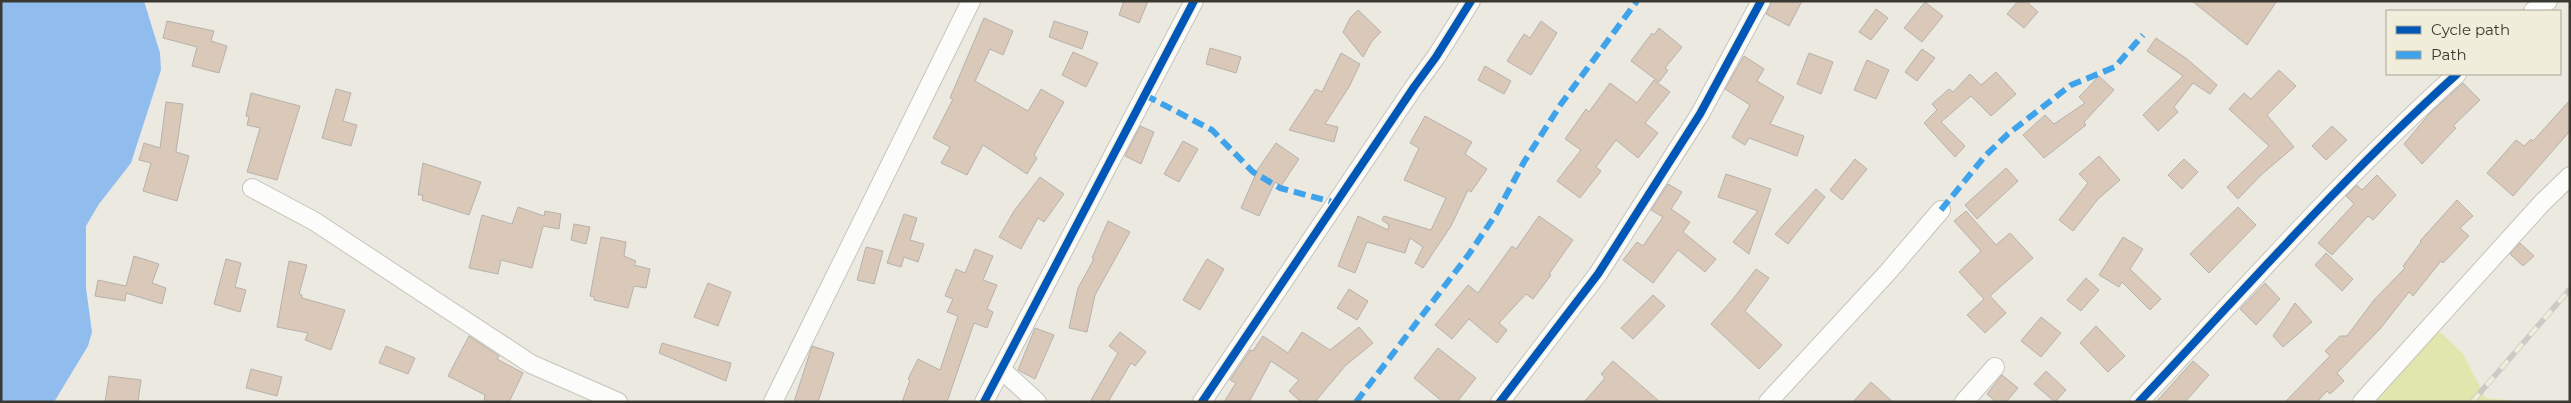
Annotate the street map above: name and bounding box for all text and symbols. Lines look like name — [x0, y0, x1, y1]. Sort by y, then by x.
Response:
legend — [2386, 10, 2561, 75]
text: Cycle path — [2431, 20, 2510, 39]
text: Path — [2431, 45, 2467, 64]

